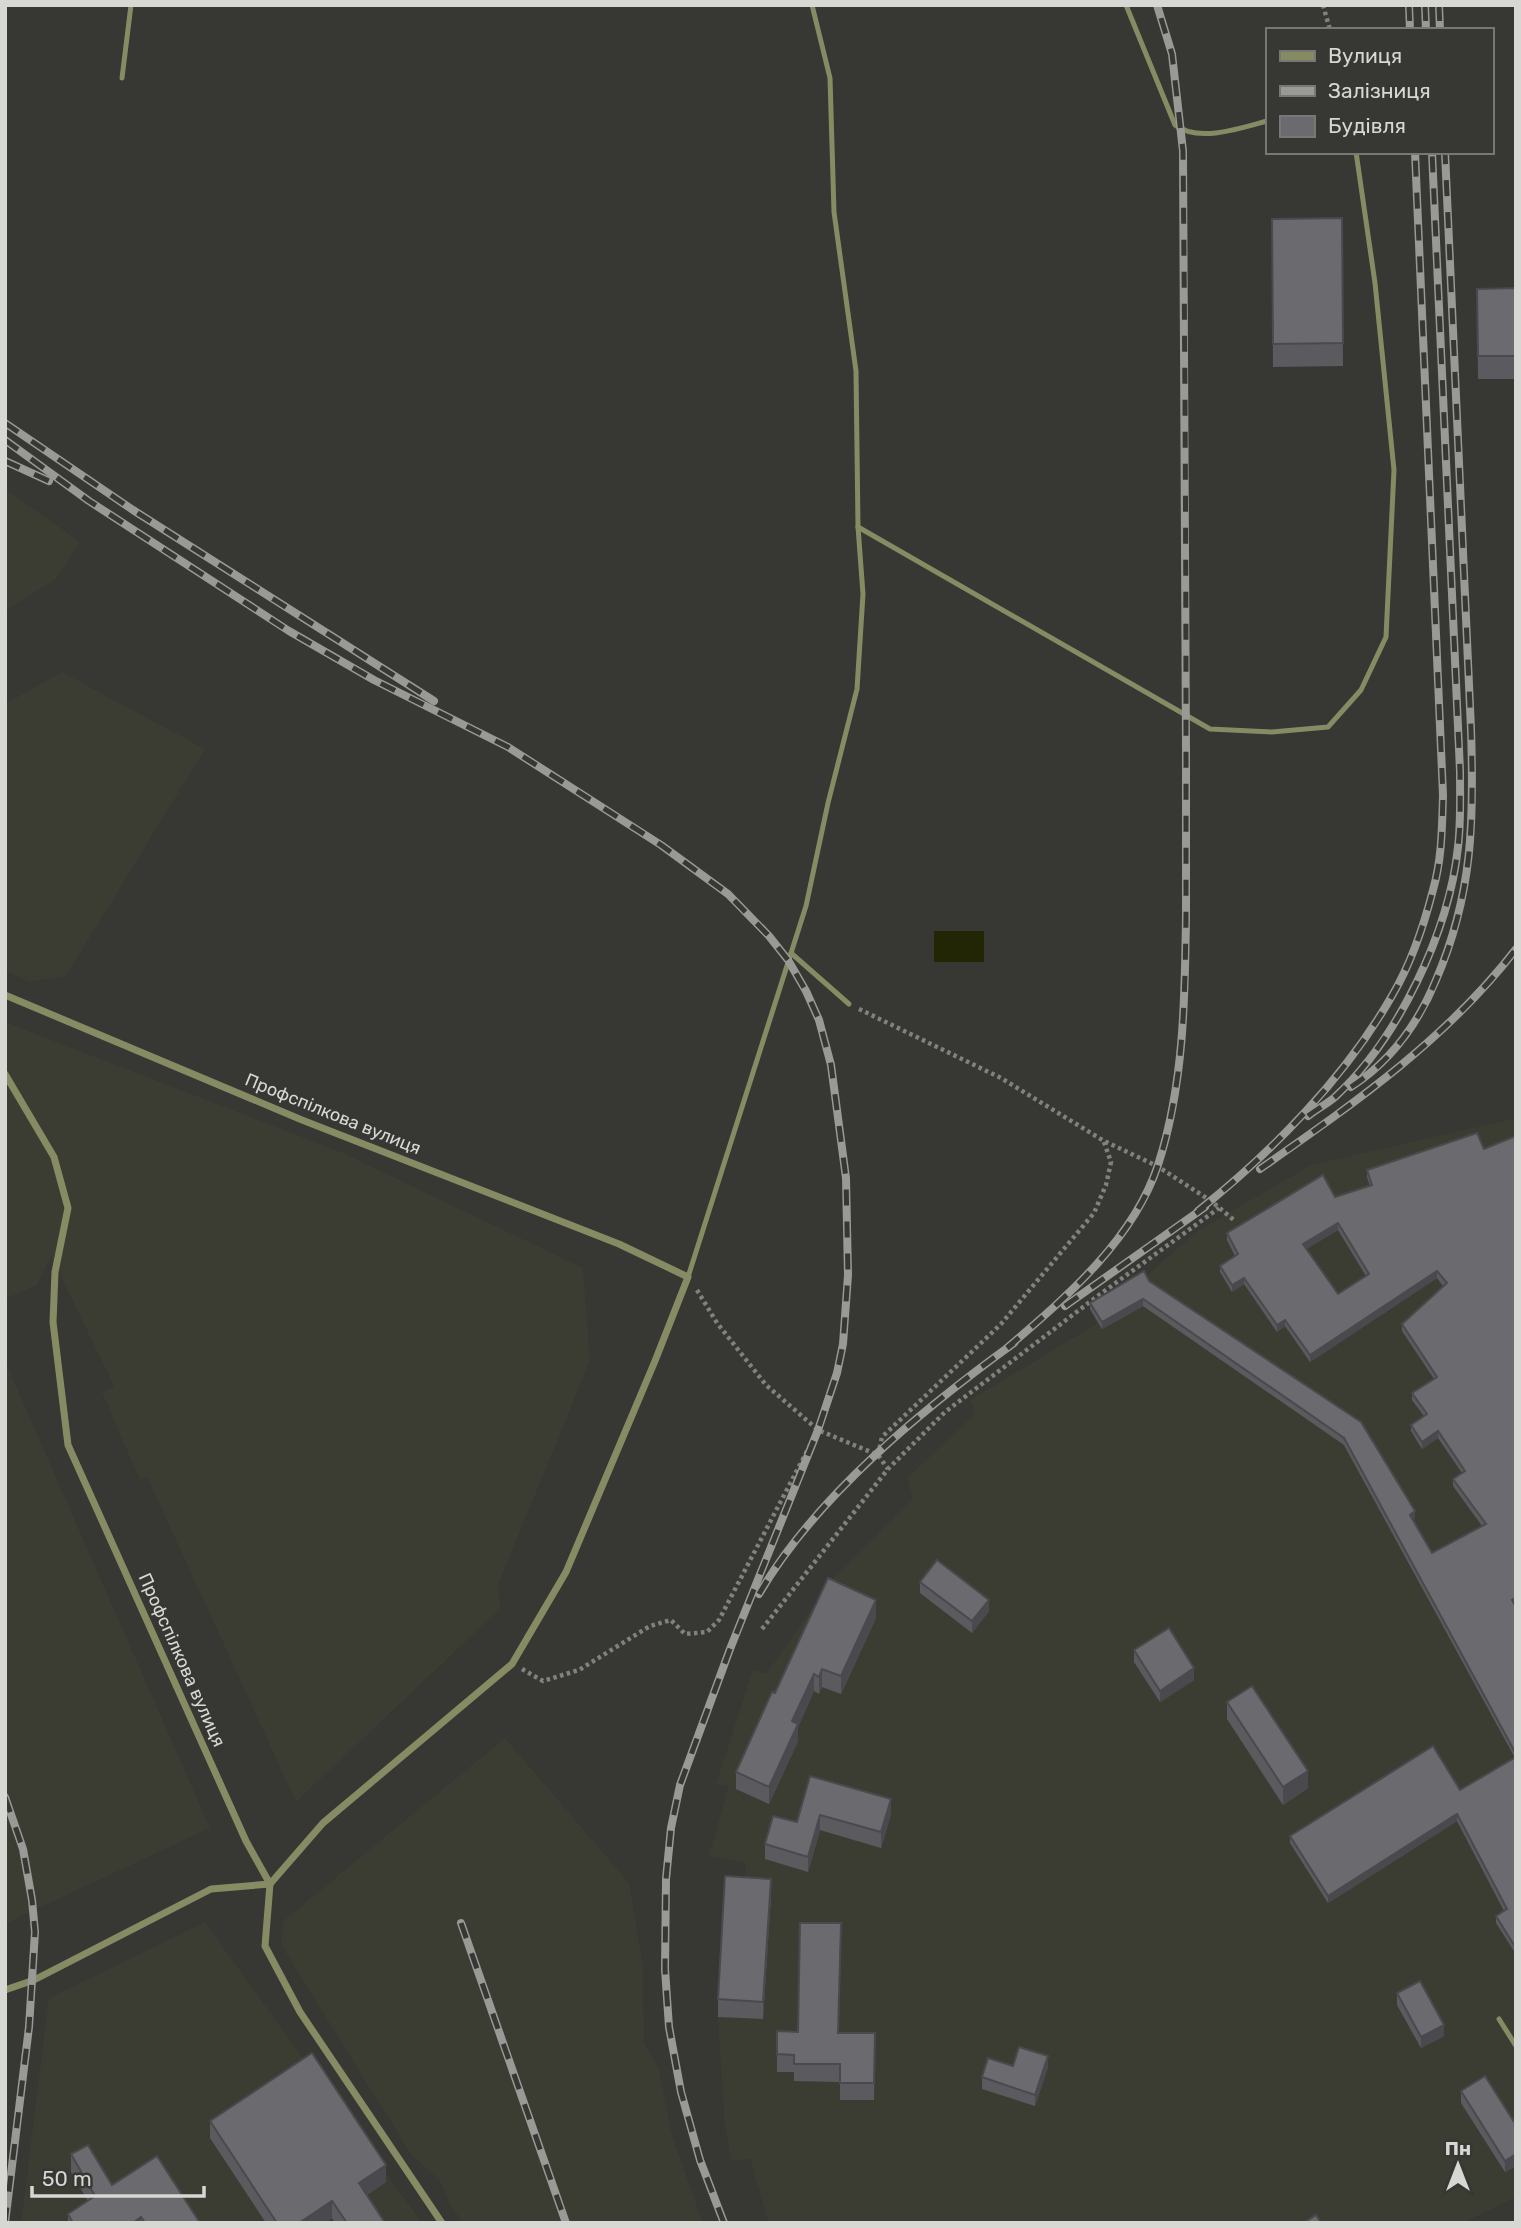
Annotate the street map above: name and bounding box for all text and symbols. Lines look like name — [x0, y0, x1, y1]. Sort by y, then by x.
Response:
legend — [1266, 28, 1493, 154]
text: Вулиця — [1328, 43, 1402, 68]
text: Залізниця — [1328, 78, 1431, 103]
text: Будівля — [1328, 113, 1406, 138]
street label: Профспілкова вулиця — [242, 1069, 424, 1159]
street label: Профспілкова вулиця — [134, 1570, 230, 1750]
north arrow — [1423, 2130, 1493, 2200]
text: Пн — [1445, 2137, 1471, 2160]
scale bar — [32, 2154, 203, 2198]
text: 50 m — [42, 2166, 92, 2191]

